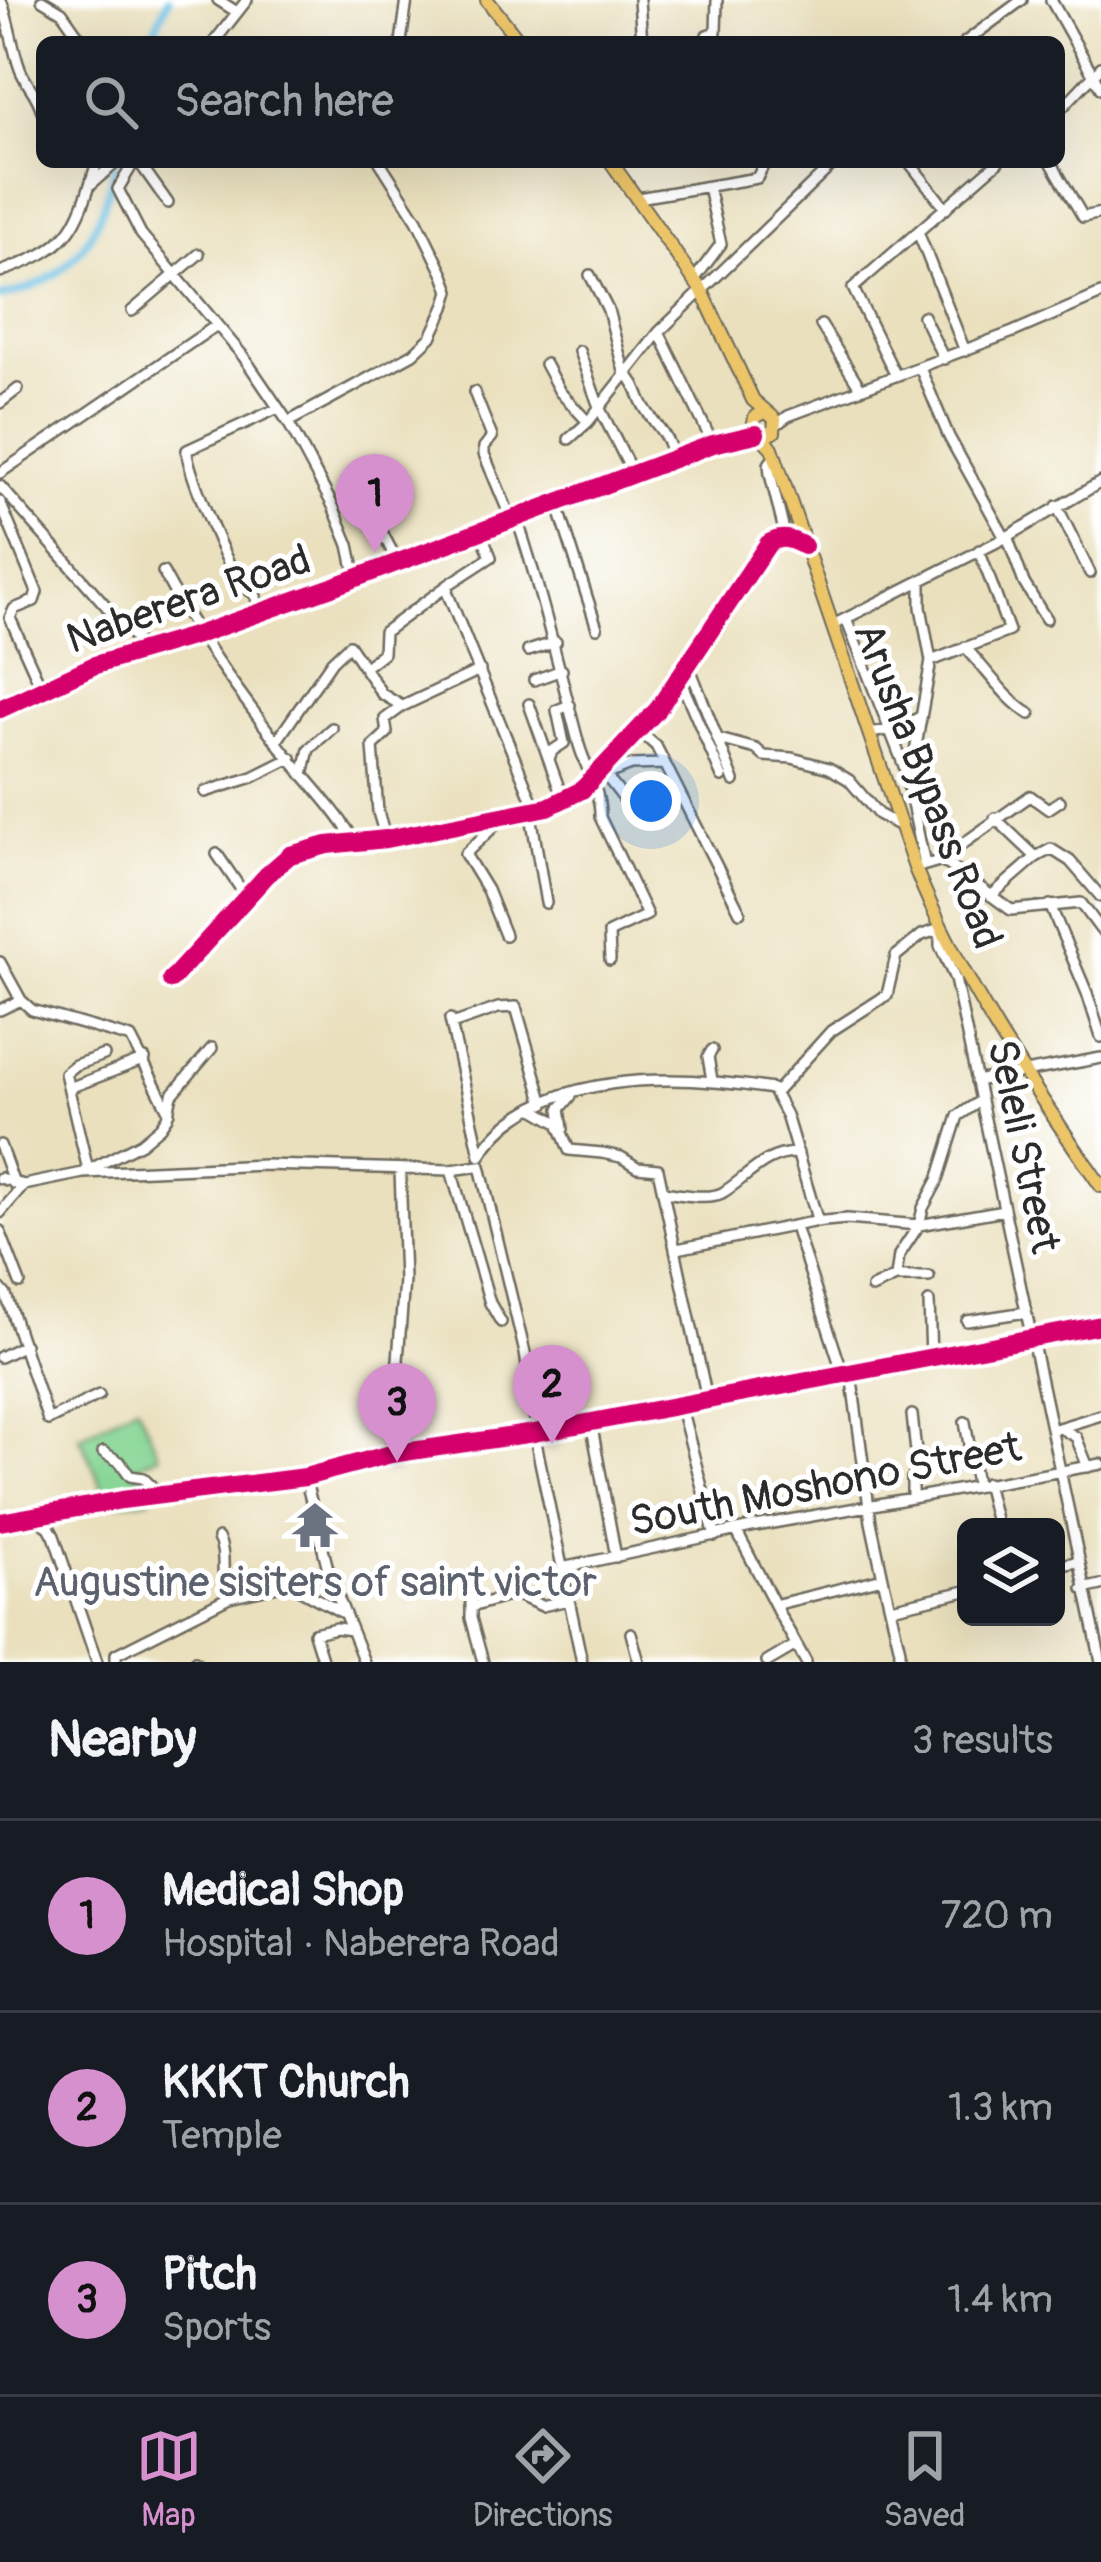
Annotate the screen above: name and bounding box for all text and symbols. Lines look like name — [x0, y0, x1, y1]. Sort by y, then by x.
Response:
search box — [36, 36, 1065, 168]
icon: search — [78, 69, 144, 135]
text: Search here — [174, 74, 394, 130]
pin: 1 — [336, 454, 414, 553]
street label: Naberera Road — [60, 534, 318, 666]
street label: Arusha Bypass Road — [841, 615, 1013, 956]
your location — [621, 771, 681, 831]
street label: Seleli Street — [975, 1035, 1071, 1258]
pin: 2 — [513, 1345, 591, 1444]
pin: 3 — [358, 1363, 436, 1462]
street label: South Moshono Street — [625, 1422, 1026, 1548]
temple icon: Augustine sisiters of saint victor — [290, 1500, 340, 1550]
map controls — [957, 1518, 1065, 1626]
button: layers — [957, 1518, 1065, 1626]
place label: Augustine sisiters of saint victor — [33, 1557, 597, 1609]
text: Nearby — [48, 1708, 196, 1772]
text: 3 results — [912, 1716, 1053, 1765]
text: Medical Shop — [162, 1863, 404, 1919]
text: 1 — [79, 1891, 95, 1940]
text: 720 m — [941, 1891, 1053, 1940]
text: Hospital · Naberera Road — [162, 1919, 560, 1968]
text: KKKT Church — [162, 2055, 410, 2111]
text: 2 — [76, 2083, 98, 2132]
text: 1.3 km — [948, 2083, 1053, 2132]
text: Temple — [162, 2111, 282, 2160]
text: Pitch — [162, 2247, 257, 2303]
text: 3 — [76, 2275, 98, 2324]
text: 1.4 km — [947, 2275, 1053, 2324]
text: Sports — [162, 2303, 271, 2352]
tab: Map — [136, 2423, 202, 2536]
tab: Directions — [473, 2423, 613, 2536]
tab: Saved — [884, 2423, 965, 2536]

